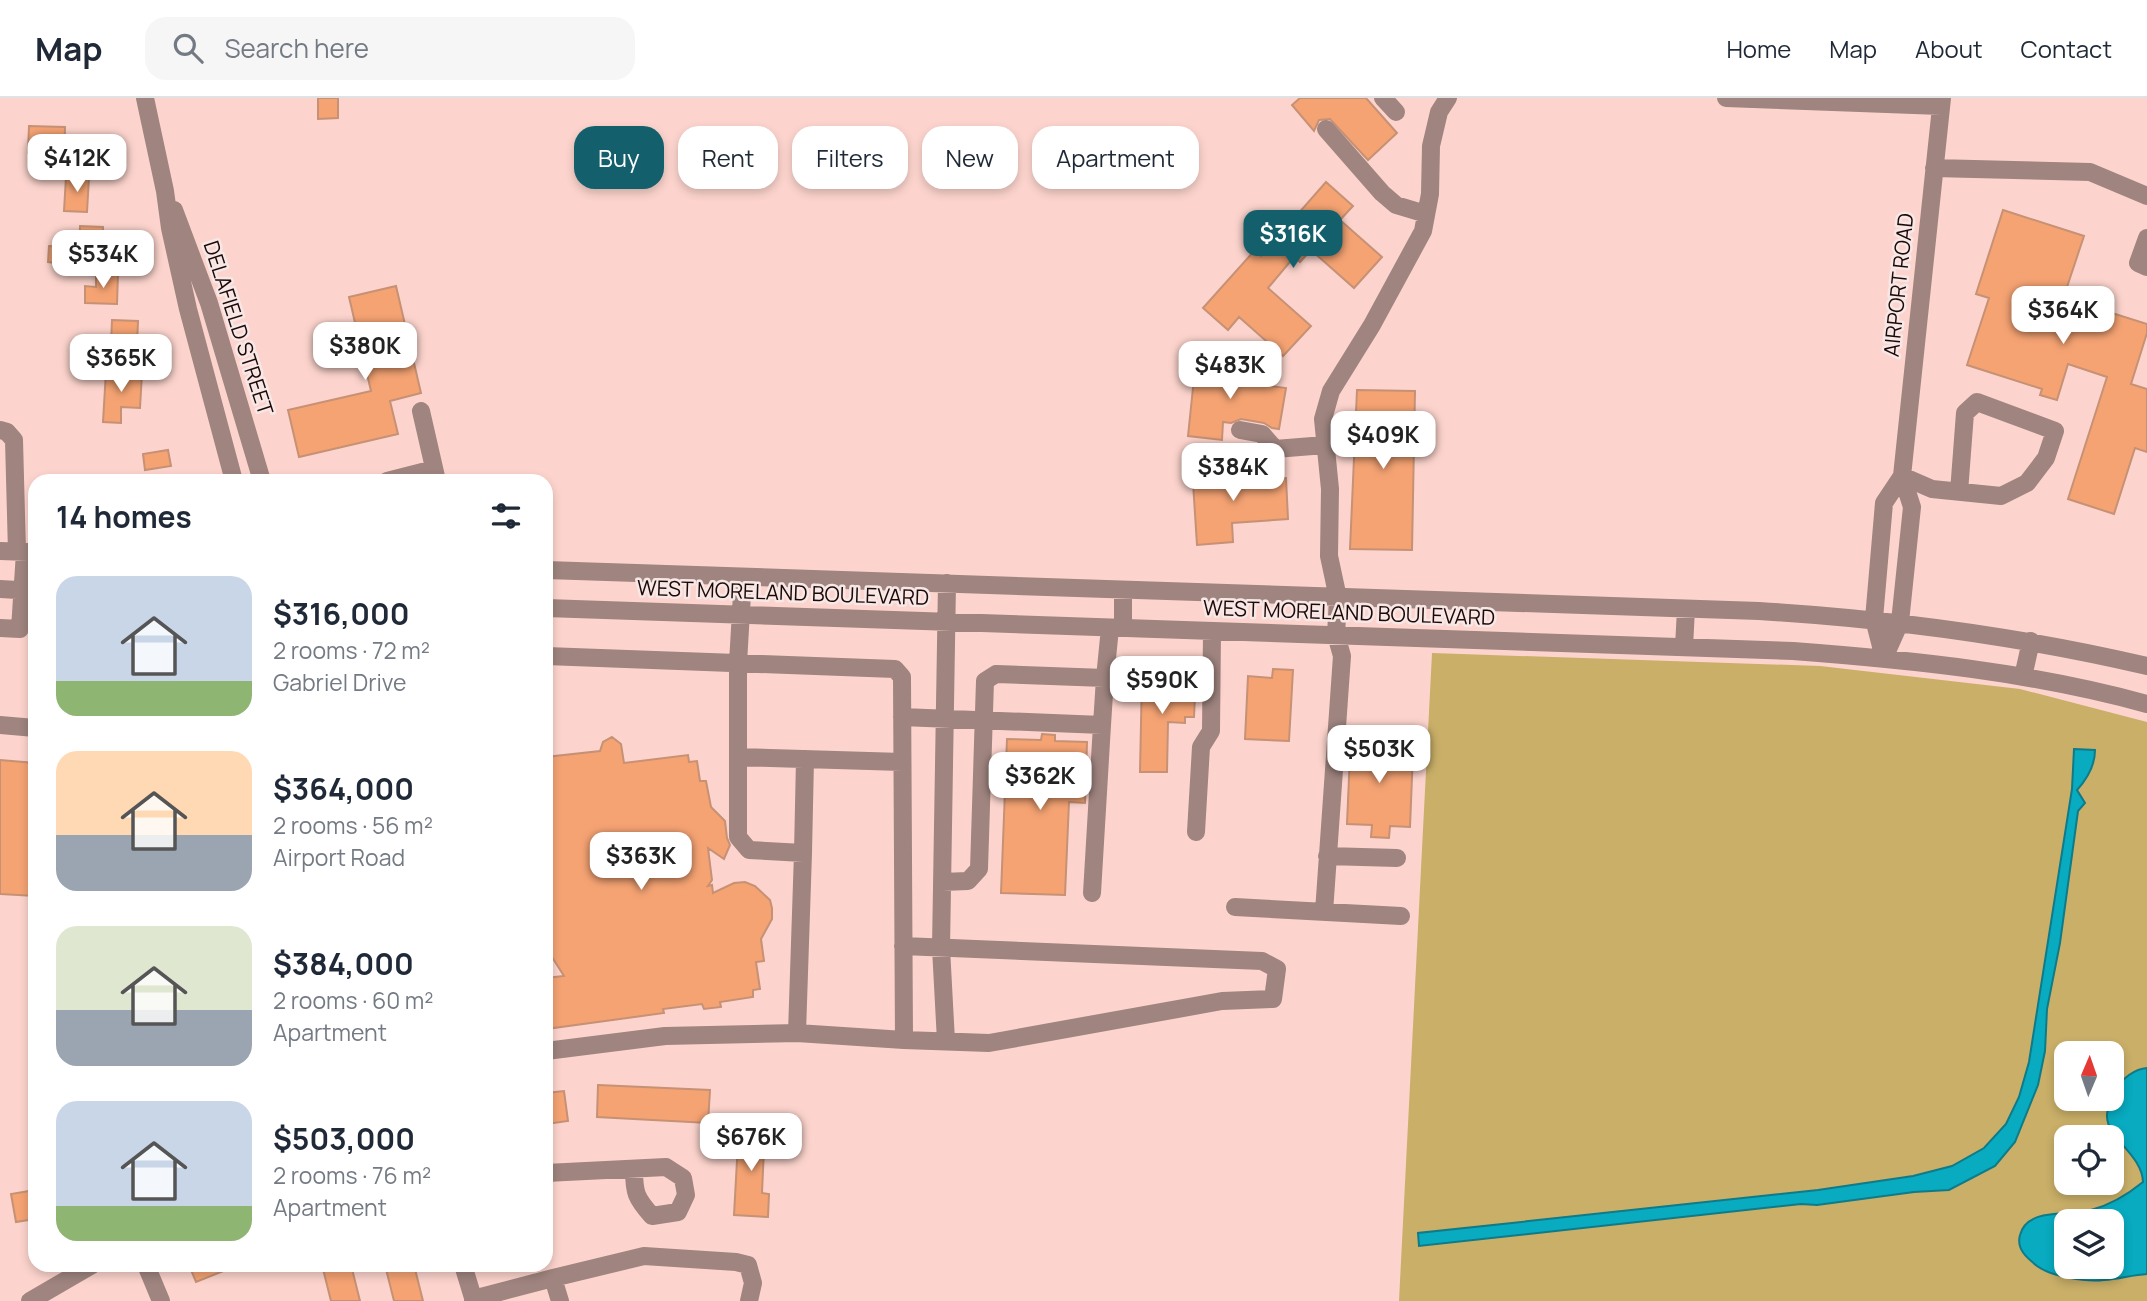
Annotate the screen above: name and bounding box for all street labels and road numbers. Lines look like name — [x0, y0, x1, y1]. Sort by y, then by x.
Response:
street label: AIRPORT ROAD — [1877, 212, 1919, 358]
street label: DELAFIELD STREET — [198, 237, 280, 419]
street label: WEST MORELAND BOULEVARD — [637, 573, 930, 611]
street label: WEST MORELAND BOULEVARD — [1203, 593, 1496, 631]

